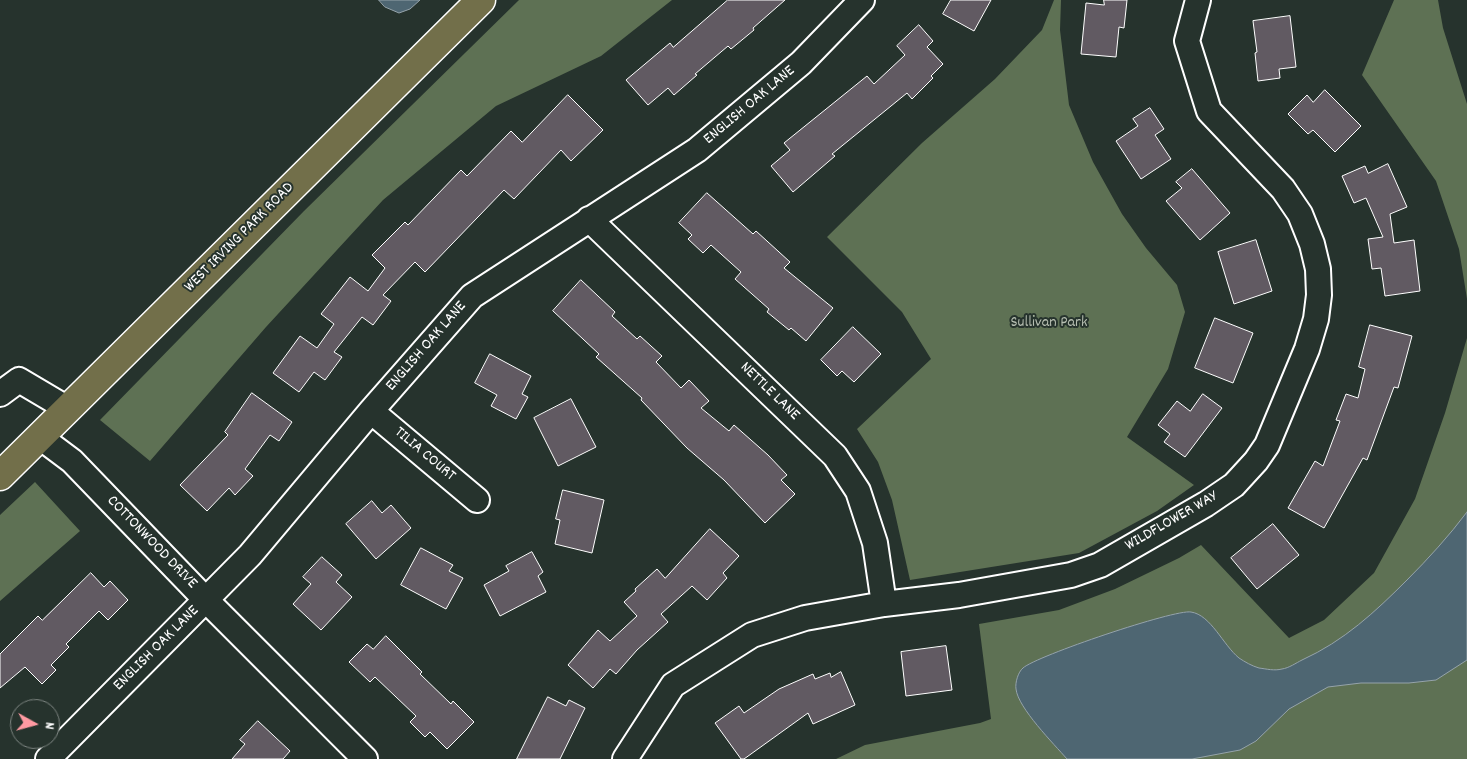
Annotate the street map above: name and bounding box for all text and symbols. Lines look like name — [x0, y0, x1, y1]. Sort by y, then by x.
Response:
street label: ENGLISH OAK LANE — [701, 62, 799, 150]
street label: WEST IRVING PARK ROAD — [181, 179, 299, 297]
street label: ENGLISH OAK LANE — [383, 298, 471, 396]
park label: Sullivan Park — [1011, 314, 1087, 334]
street label: NETTLE LANE — [735, 359, 803, 425]
street label: TILIA COURT — [389, 424, 459, 486]
street label: WILDFLOWER WAY — [1122, 488, 1222, 556]
street label: COTTONWOOD DRIVE — [102, 492, 200, 594]
street label: ENGLISH OAK LANE — [110, 602, 204, 696]
north arrow — [10, 699, 60, 749]
text: N — [39, 721, 59, 730]

